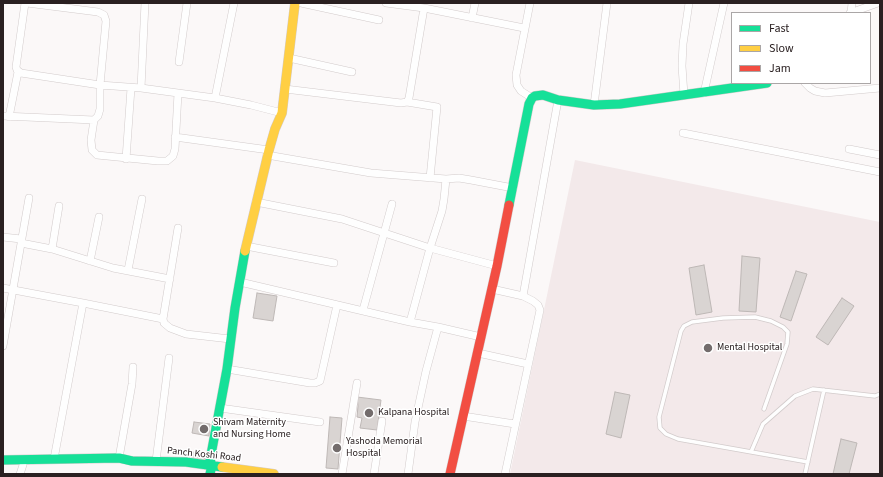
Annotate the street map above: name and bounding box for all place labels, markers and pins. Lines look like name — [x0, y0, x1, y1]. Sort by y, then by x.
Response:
marker: Mental Hospital — [702, 342, 714, 354]
place label: Mental Hospital — [717, 342, 782, 354]
marker: Kalpana Hospital — [363, 407, 375, 419]
place label: Kalpana Hospital — [378, 407, 449, 419]
place label: Shivam Maternity and Nursing Home — [213, 417, 291, 440]
marker: Shivam Maternity and Nursing Home — [198, 423, 210, 435]
place label: Yashoda Memorial Hospital — [346, 436, 422, 460]
marker: Yashoda Memorial Hospital — [331, 442, 343, 454]

